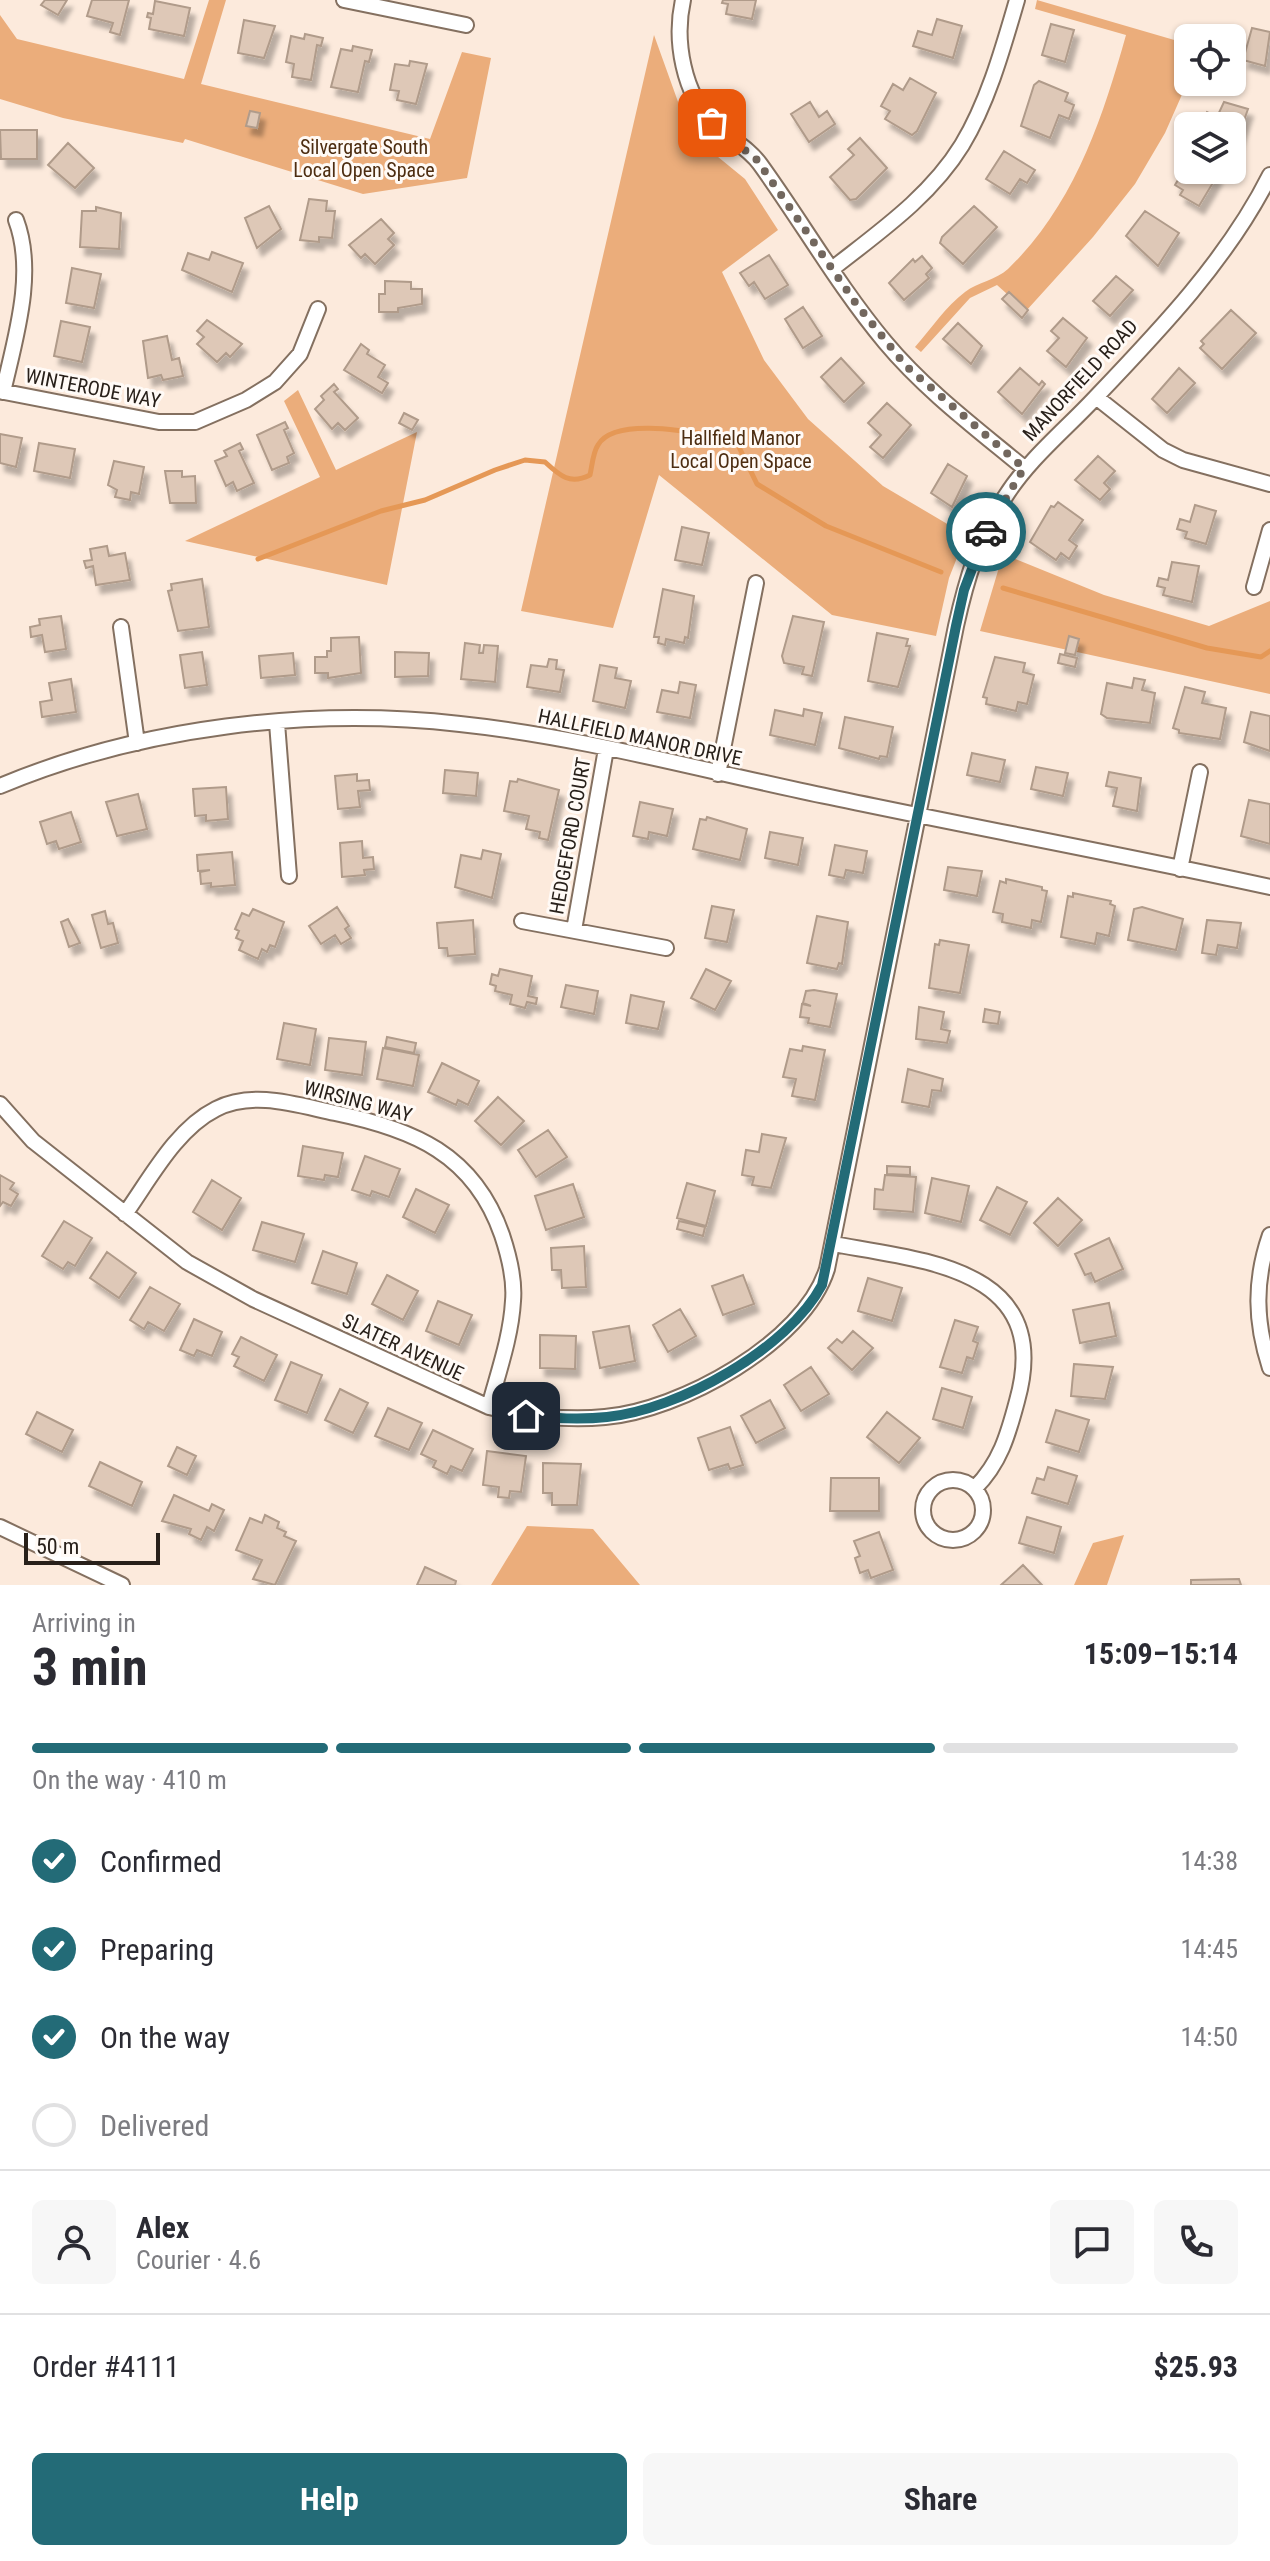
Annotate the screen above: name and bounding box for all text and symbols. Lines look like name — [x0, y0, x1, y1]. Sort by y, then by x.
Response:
map controls — [1174, 24, 1246, 184]
button: locate — [1174, 24, 1246, 96]
pin — [678, 89, 746, 157]
icon: bag — [690, 101, 734, 145]
button: layers — [1174, 112, 1246, 184]
park label: Silvergate South Local Open Space — [293, 135, 435, 182]
street label: MANORFIELD ROAD — [1018, 314, 1142, 446]
street label: WINTERODE WAY — [23, 363, 163, 413]
park label: Hallfield Manor Local Open Space — [670, 426, 812, 473]
courier — [946, 492, 1026, 572]
icon: car — [964, 510, 1008, 554]
street label: HALLFIELD MANOR DRIVE — [536, 704, 744, 770]
street label: HEDGEFORD COURT — [544, 756, 596, 916]
street label: WIRSING WAY — [301, 1075, 415, 1127]
street label: SLATER AVENUE — [338, 1308, 468, 1386]
pin — [492, 1382, 560, 1450]
icon: home — [504, 1394, 548, 1438]
scale bar — [24, 1529, 160, 1565]
text: 50 m — [36, 1534, 79, 1559]
text: Arriving in — [32, 1608, 136, 1638]
text: 15:09–15:14 — [1084, 1636, 1238, 1671]
text: 3 min — [32, 1637, 148, 1698]
text: On the way · 410 m — [32, 1765, 227, 1795]
icon: check — [32, 1839, 76, 1883]
text: Confirmed — [100, 1844, 222, 1879]
text: 14:38 — [1181, 1846, 1238, 1876]
icon: check — [32, 1927, 76, 1971]
text: Preparing — [100, 1932, 214, 1967]
text: 14:45 — [1181, 1934, 1238, 1964]
icon: check — [32, 2015, 76, 2059]
text: On the way — [100, 2020, 230, 2055]
text: 14:50 — [1181, 2022, 1238, 2052]
text: Delivered — [100, 2108, 209, 2143]
button: person — [32, 2200, 116, 2284]
button: chat — [1050, 2200, 1134, 2284]
button: phone — [1154, 2200, 1238, 2284]
text: Alex — [136, 2210, 189, 2245]
text: Courier · 4.6 — [136, 2245, 261, 2275]
text: Order #4111 — [32, 2349, 180, 2384]
text: $25.93 — [1153, 2349, 1238, 2384]
button: Help — [32, 2453, 627, 2545]
button: Share — [643, 2453, 1238, 2545]

